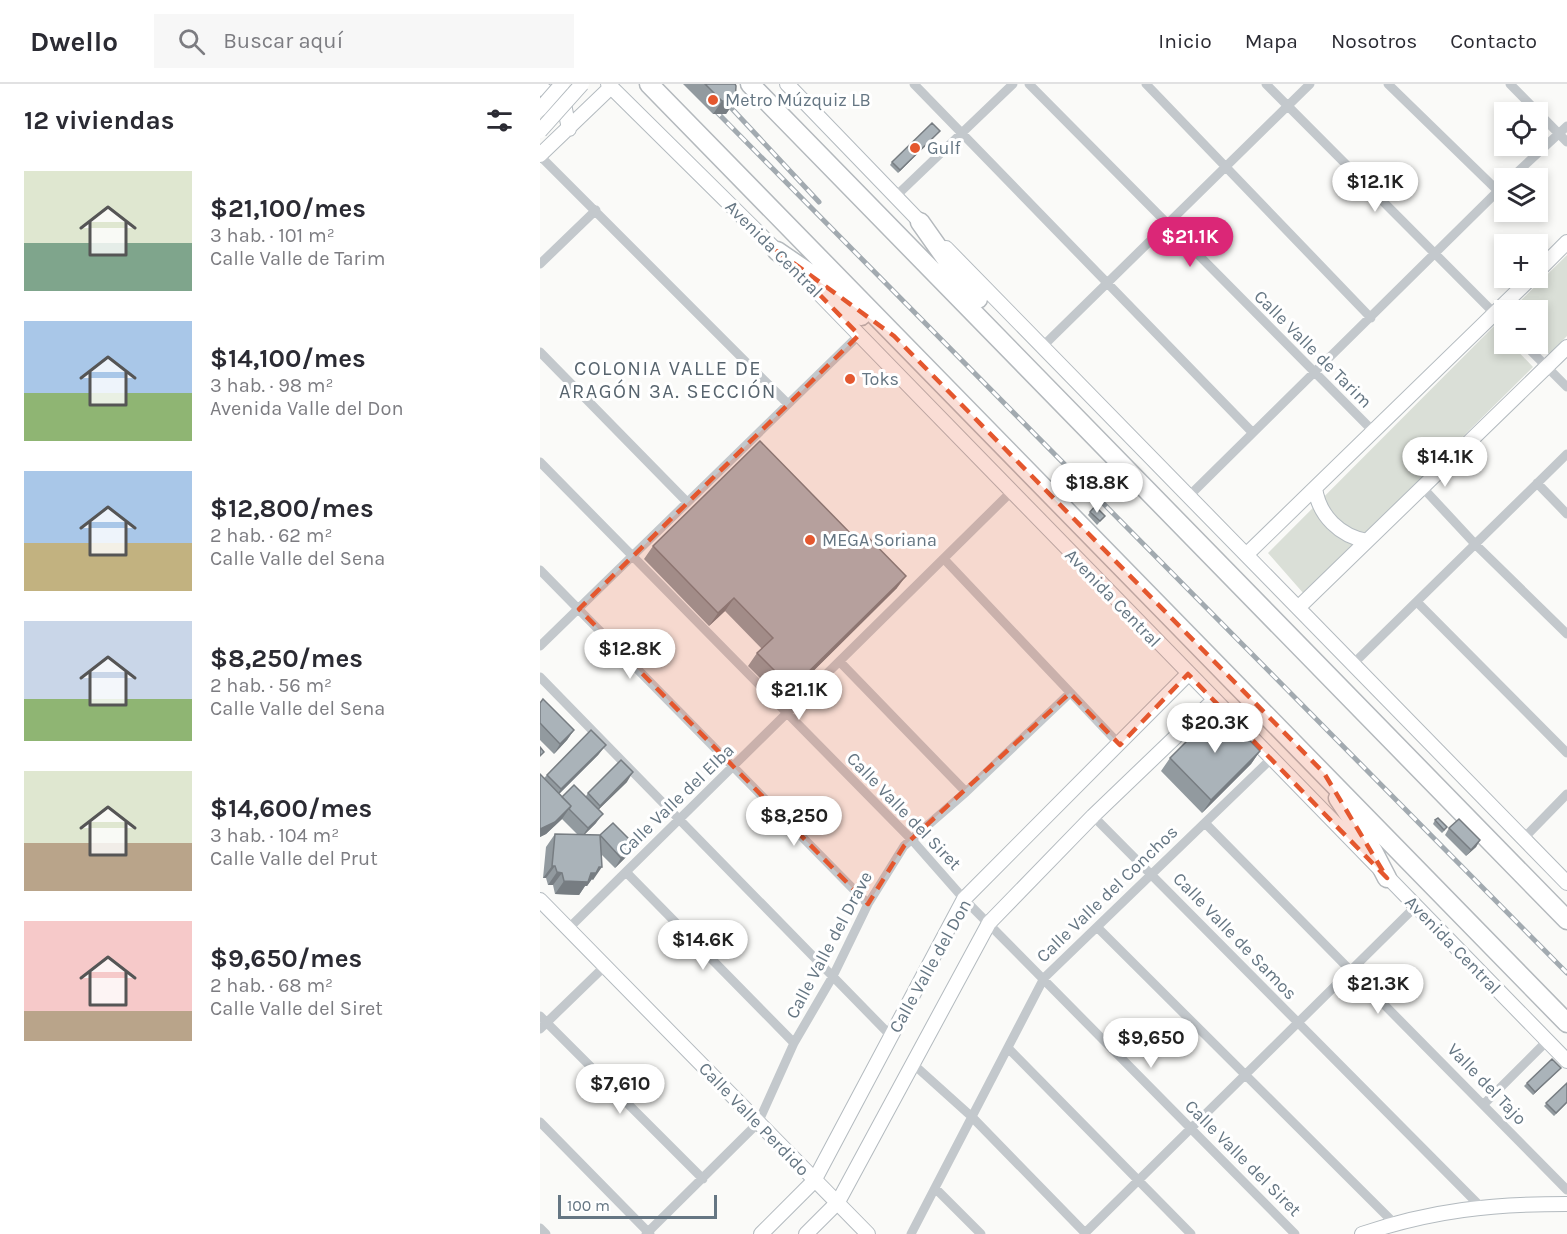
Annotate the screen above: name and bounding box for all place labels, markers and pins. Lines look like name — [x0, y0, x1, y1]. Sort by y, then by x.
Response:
place label: Metro Múzquiz LB — [725, 89, 871, 111]
marker: Metro Múzquiz LB — [706, 93, 720, 107]
place label: Gulf — [927, 137, 962, 159]
marker: Gulf — [908, 141, 922, 155]
pin: $12.1K — [1326, 162, 1424, 213]
pin: $21.1K — [1141, 217, 1239, 268]
place label: Toks — [862, 368, 899, 390]
marker: Toks — [843, 372, 857, 386]
pin: $14.1K — [1396, 437, 1494, 488]
pin: $18.8K — [1048, 463, 1146, 514]
place label: MEGA Soriana — [822, 529, 937, 551]
marker: MEGA Soriana — [803, 533, 817, 547]
pin: $12.8K — [581, 629, 679, 680]
pin: $21.1K — [750, 670, 848, 721]
pin: $20.3K — [1166, 703, 1264, 754]
pin: $8,250 — [745, 796, 843, 847]
pin: $14.6K — [654, 920, 752, 971]
pin: $21.3K — [1329, 964, 1427, 1015]
pin: $9,650 — [1102, 1018, 1200, 1069]
pin: $7,610 — [571, 1064, 669, 1115]

